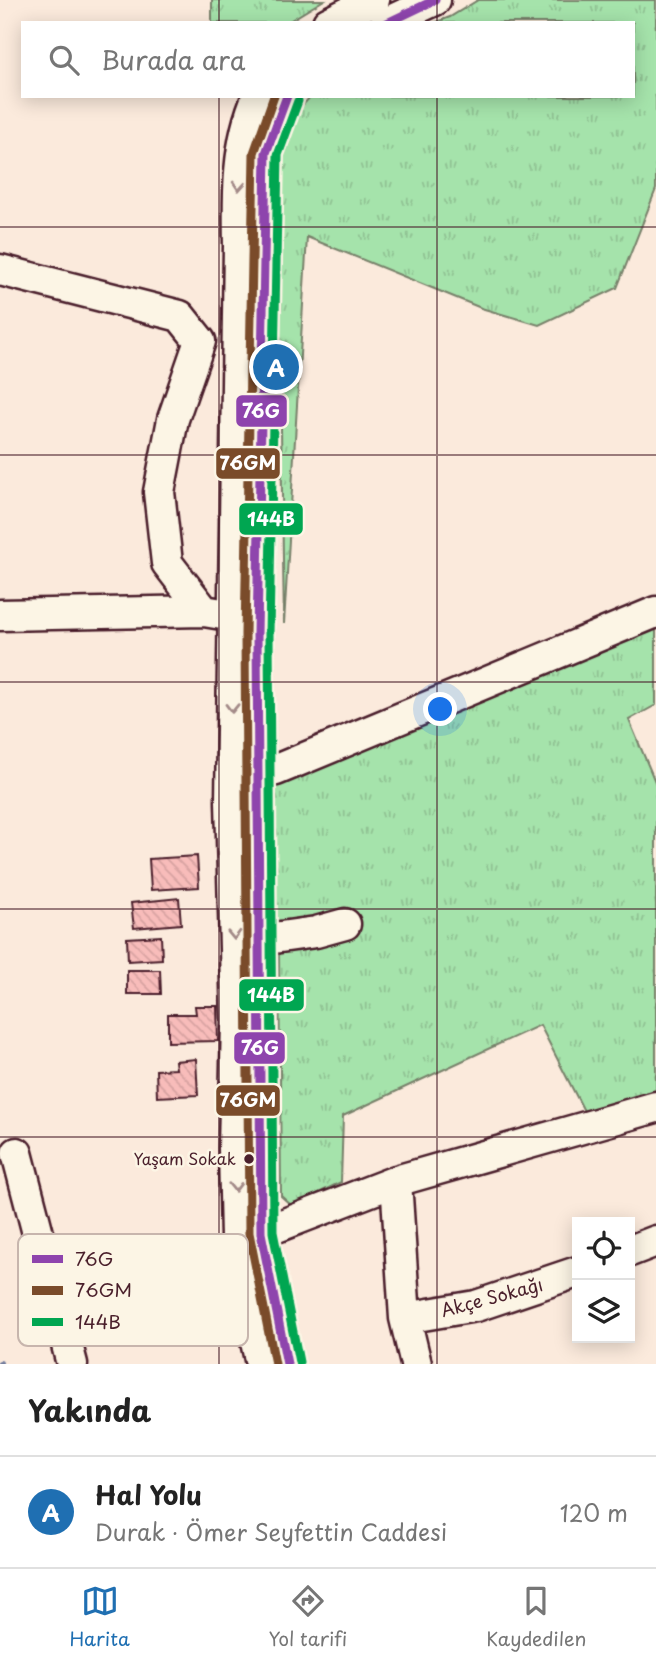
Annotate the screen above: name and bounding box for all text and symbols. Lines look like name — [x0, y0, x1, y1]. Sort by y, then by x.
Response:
search box — [21, 21, 635, 98]
text: Burada ara — [101, 40, 245, 79]
icon: search — [45, 41, 83, 79]
one-way arrow — [232, 181, 247, 192]
pin: A — [253, 341, 299, 393]
line badge: 76G — [235, 394, 288, 428]
text: 76G — [242, 396, 280, 424]
line badge: 76GM — [215, 447, 281, 480]
text: 76GM — [220, 448, 276, 476]
line badge: 144B — [238, 502, 304, 536]
text: 144B — [247, 504, 295, 532]
your location — [423, 692, 457, 726]
one-way arrow — [225, 702, 240, 713]
one-way arrow — [227, 930, 242, 941]
line badge: 144B — [238, 978, 305, 1012]
text: 144B — [247, 980, 295, 1008]
line badge: 76G — [233, 1031, 286, 1065]
text: 76G — [241, 1033, 279, 1061]
line badge: 76GM — [215, 1084, 281, 1117]
text: 76GM — [220, 1085, 276, 1113]
place label: Yaşam Sokak — [133, 1146, 236, 1170]
marker: Yaşam Sokak — [242, 1152, 256, 1166]
one-way arrow — [227, 1182, 243, 1193]
map controls — [572, 1217, 635, 1343]
button: locate — [572, 1217, 635, 1280]
legend — [18, 1234, 248, 1346]
text: 76G — [75, 1244, 114, 1272]
street label: Akçe Sokağı — [438, 1270, 546, 1323]
text: 76GM — [75, 1275, 132, 1303]
button: layers — [572, 1280, 635, 1343]
text: 144B — [75, 1307, 121, 1335]
text: Yakında — [28, 1387, 151, 1432]
text: Hal Yolu — [95, 1475, 202, 1514]
text: A — [42, 1495, 60, 1530]
text: 120 m — [560, 1495, 628, 1530]
text: Durak · Ömer Seyfettin Caddesi — [95, 1514, 447, 1549]
tab: Harita — [69, 1582, 130, 1652]
tab: Yol tarifi — [269, 1582, 347, 1652]
tab: Kaydedilen — [486, 1582, 587, 1652]

